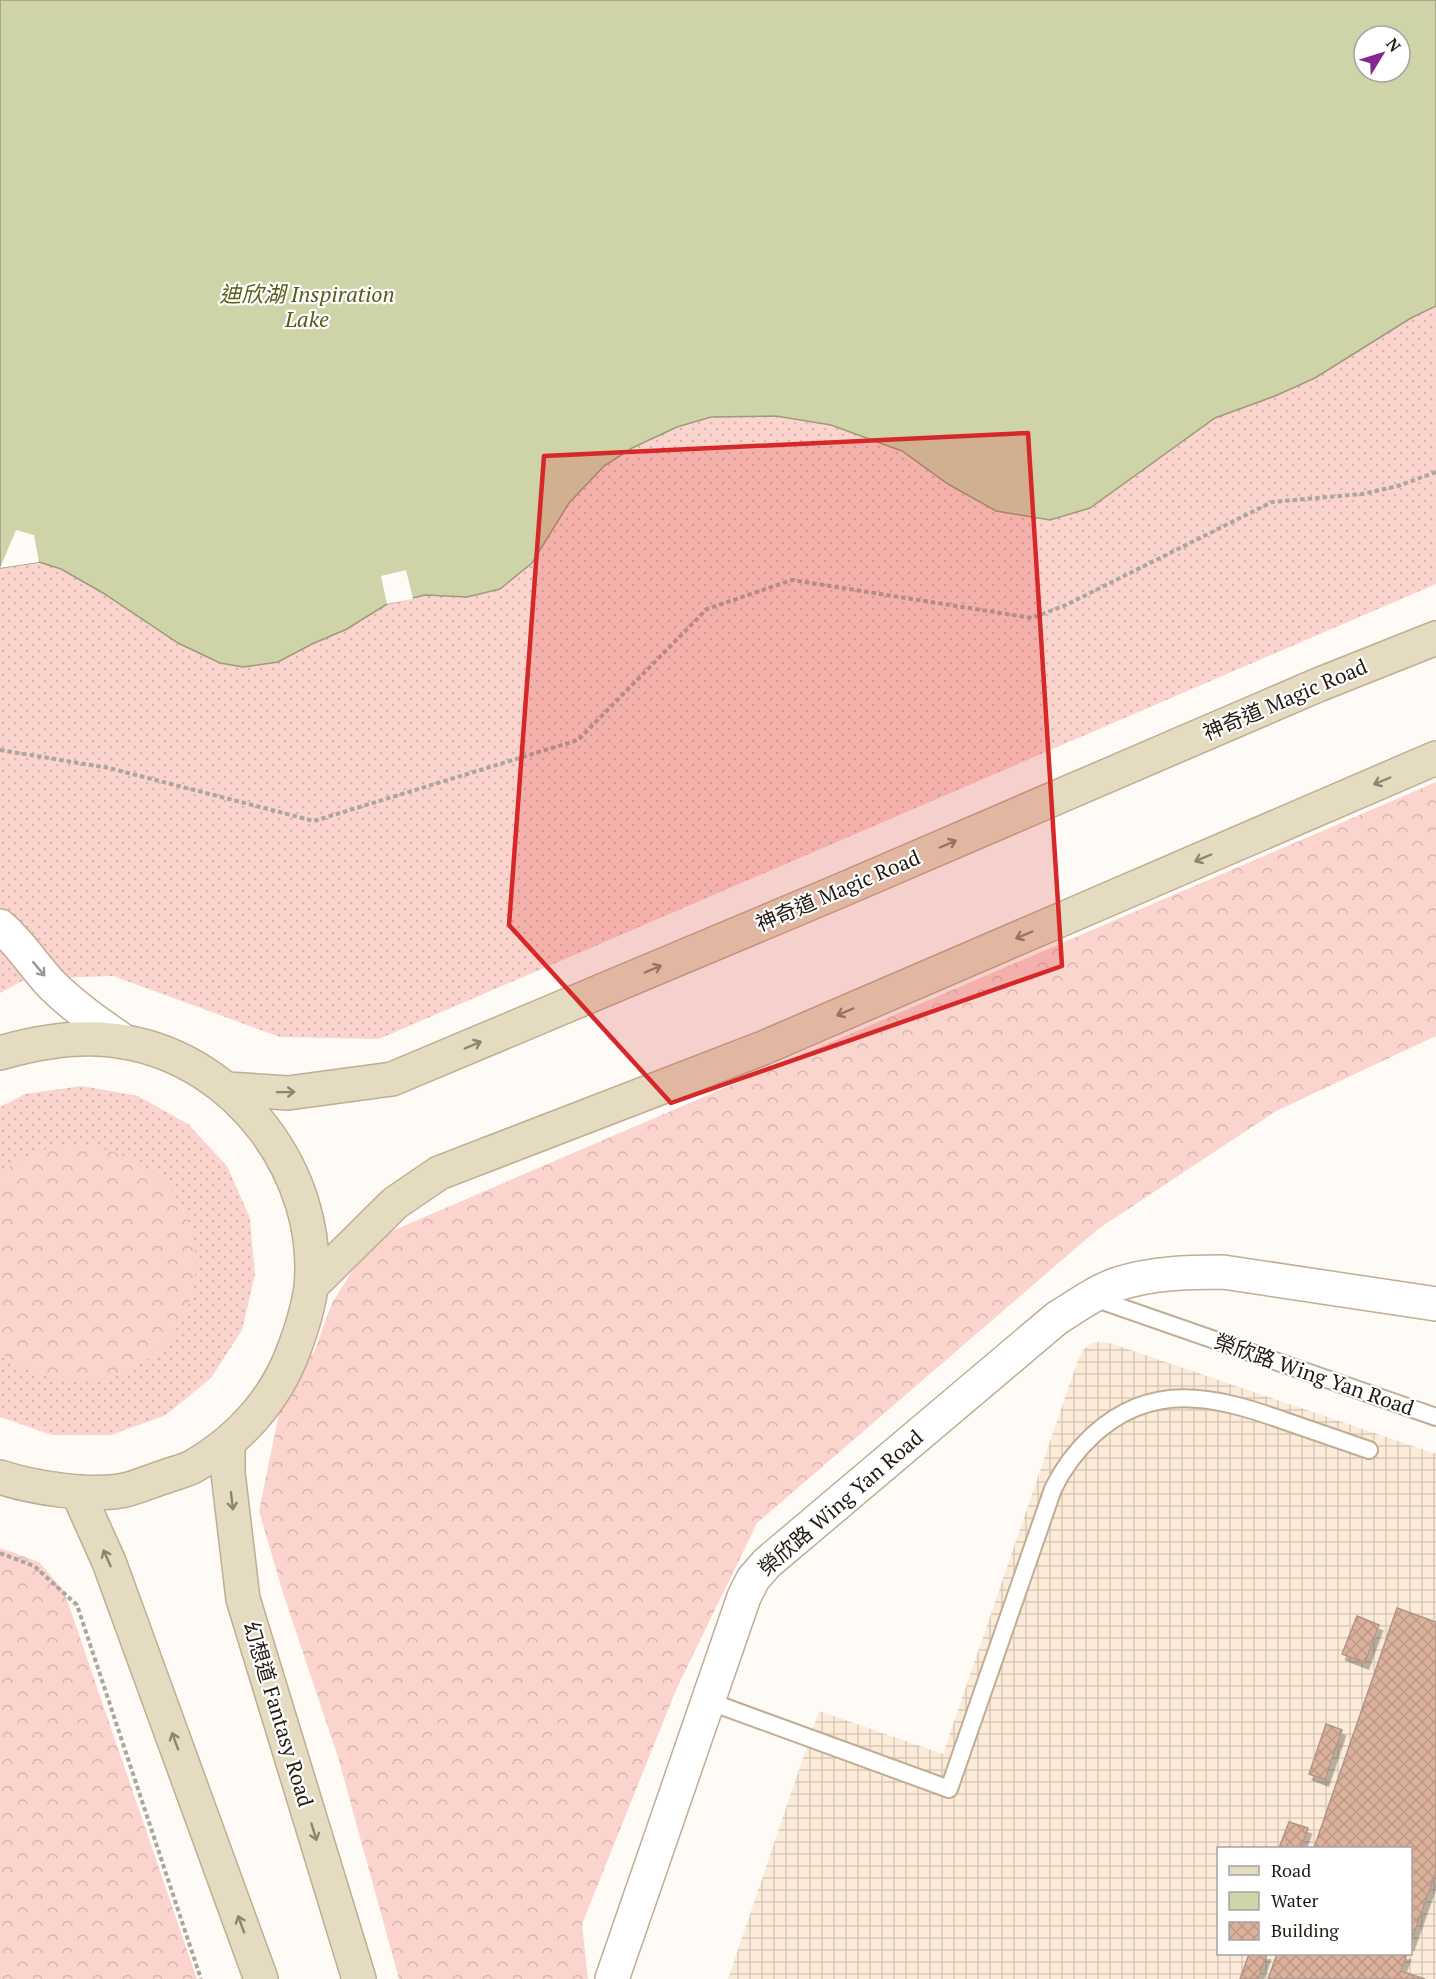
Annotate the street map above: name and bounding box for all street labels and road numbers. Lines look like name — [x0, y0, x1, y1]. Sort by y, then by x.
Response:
street label: 神奇道 Magic Road — [1198, 652, 1371, 746]
street label: 神奇道 Magic Road — [751, 843, 924, 937]
street label: 榮欣路 Wing Yan Road — [1211, 1327, 1418, 1422]
street label: 榮欣路 Wing Yan Road — [752, 1423, 929, 1582]
street label: 幻想道 Fantasy Road — [237, 1617, 321, 1810]

